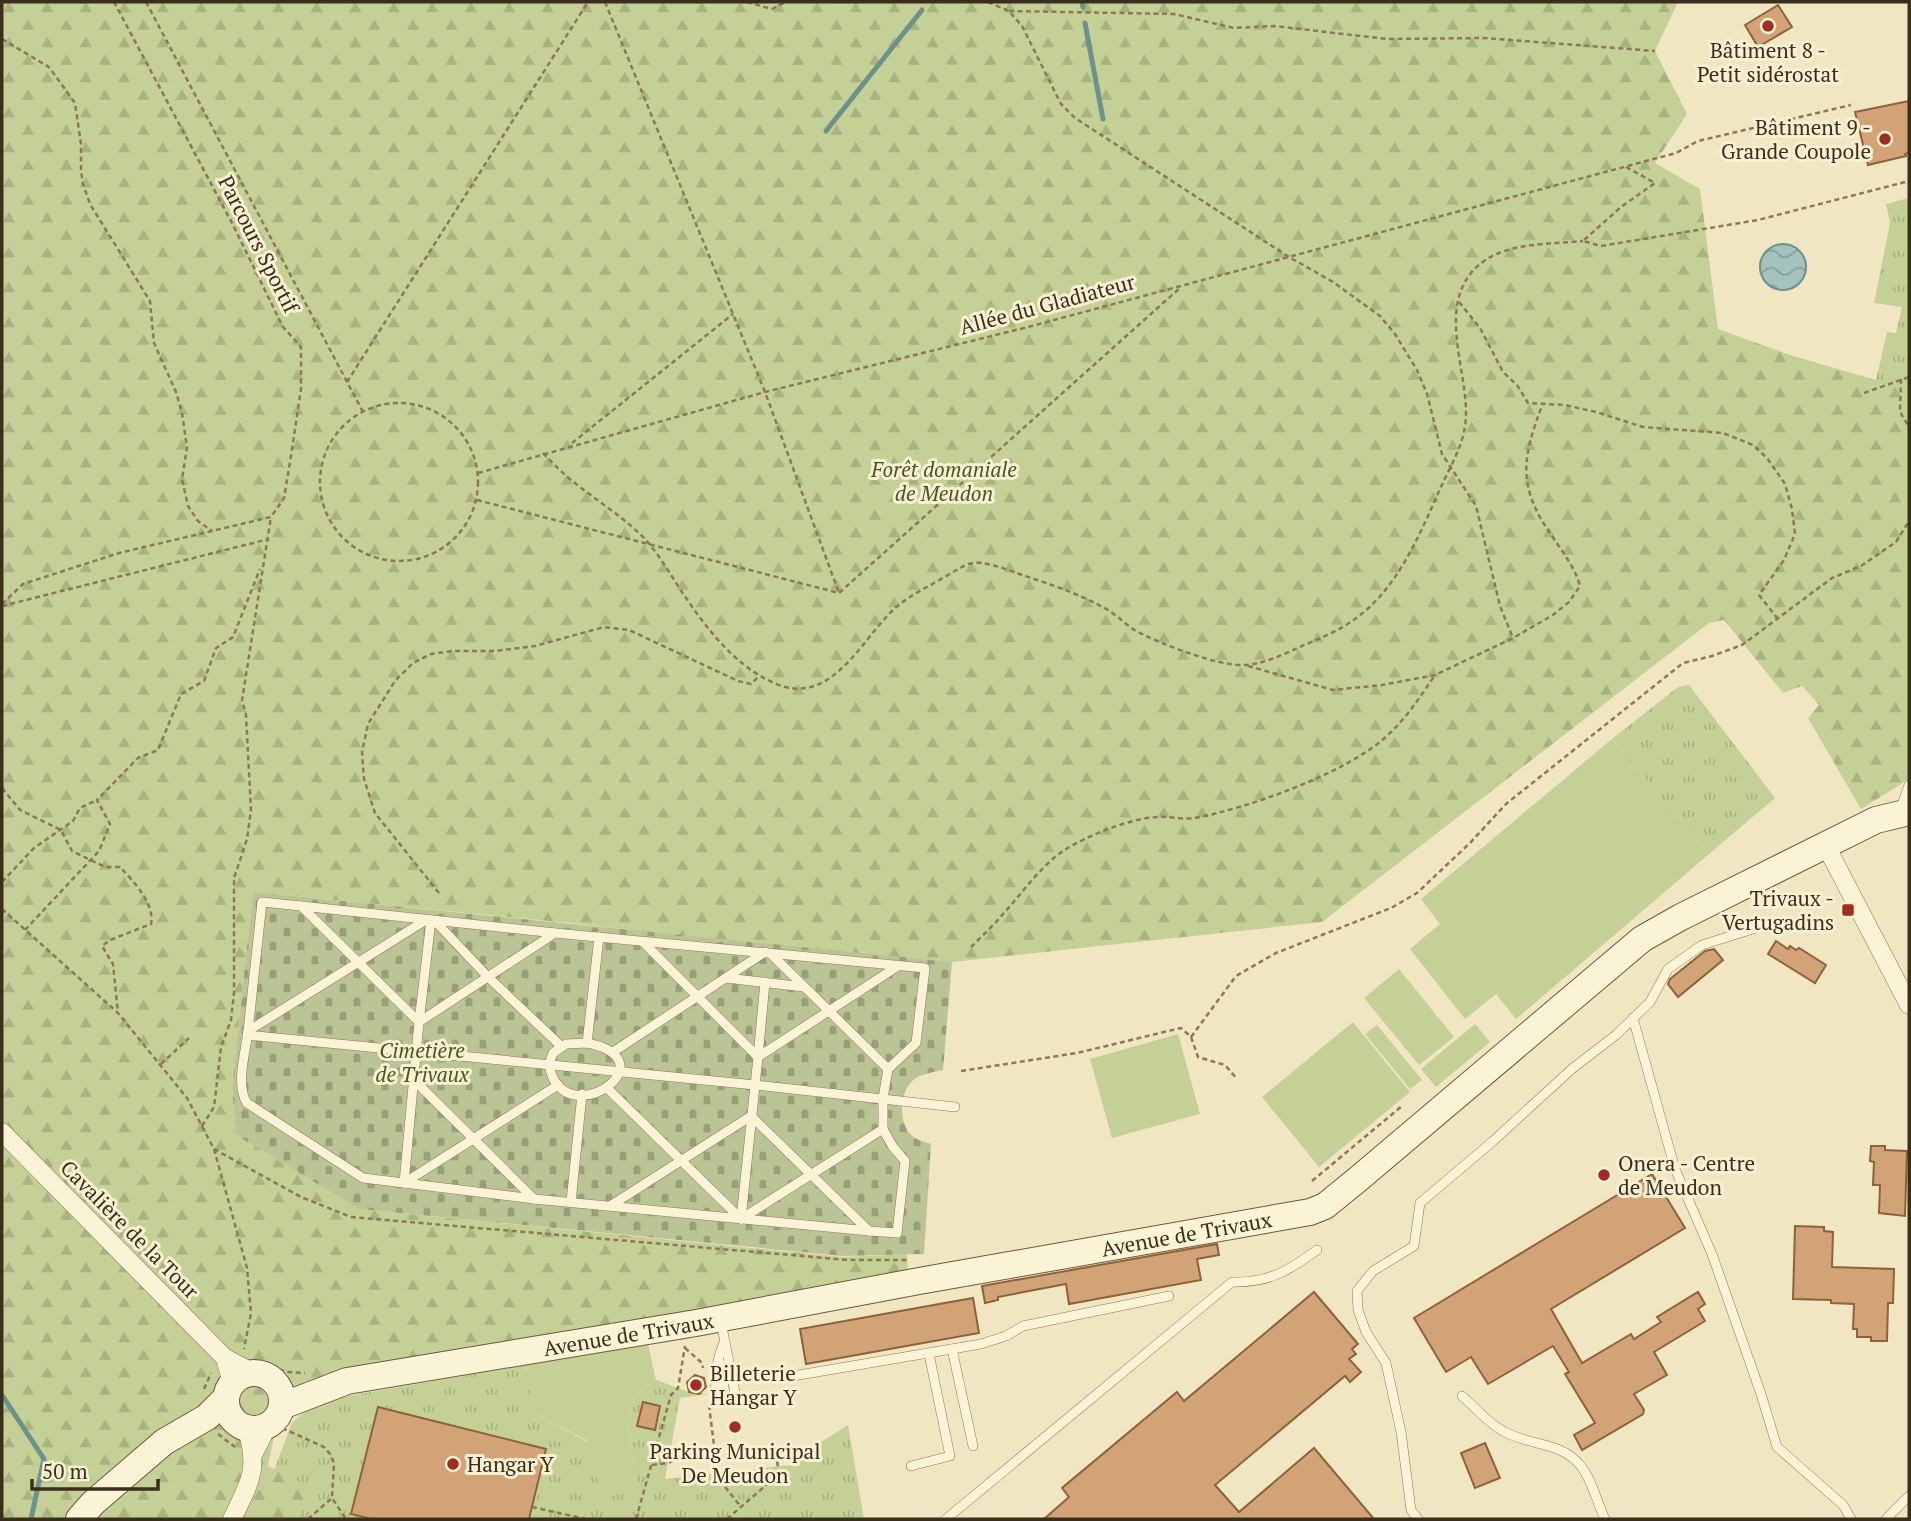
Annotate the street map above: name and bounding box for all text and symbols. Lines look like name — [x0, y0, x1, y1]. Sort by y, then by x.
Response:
marker: Bâtiment 8 - Petit sidérostat — [1760, 18, 1776, 34]
place label: Bâtiment 8 - Petit sidérostat — [1697, 36, 1839, 88]
place label: Bâtiment 9 - Grande Coupole — [1721, 113, 1871, 165]
marker: Bâtiment 9 - Grande Coupole — [1877, 131, 1893, 147]
street label: Parcours Sportif — [212, 171, 306, 319]
street label: Allée du Gladiateur — [956, 267, 1138, 341]
park label: Forêt domaniale de Meudon — [870, 455, 1017, 507]
place label: Trivaux - Vertugadins — [1722, 884, 1834, 936]
marker: Trivaux - Vertugadins — [1840, 902, 1856, 918]
park label: Cimetière de Trivaux — [375, 1036, 469, 1088]
place label: Onera - Centre de Meudon — [1618, 1149, 1755, 1201]
street label: Cavalière de la Tour — [55, 1154, 205, 1304]
marker: Onera - Centre de Meudon — [1596, 1167, 1612, 1183]
street label: Avenue de Trivaux — [1099, 1205, 1274, 1263]
street label: Avenue de Trivaux — [541, 1306, 716, 1362]
place label: Billeterie Hangar Y — [710, 1359, 797, 1411]
marker: Billeterie Hangar Y — [688, 1377, 704, 1393]
marker: Parking Municipal De Meudon — [727, 1419, 743, 1435]
place label: Parking Municipal De Meudon — [650, 1437, 820, 1489]
scale bar — [32, 1448, 158, 1492]
place label: Hangar Y — [467, 1450, 554, 1478]
marker: Hangar Y — [445, 1456, 461, 1472]
text: 50 m — [42, 1457, 88, 1485]

